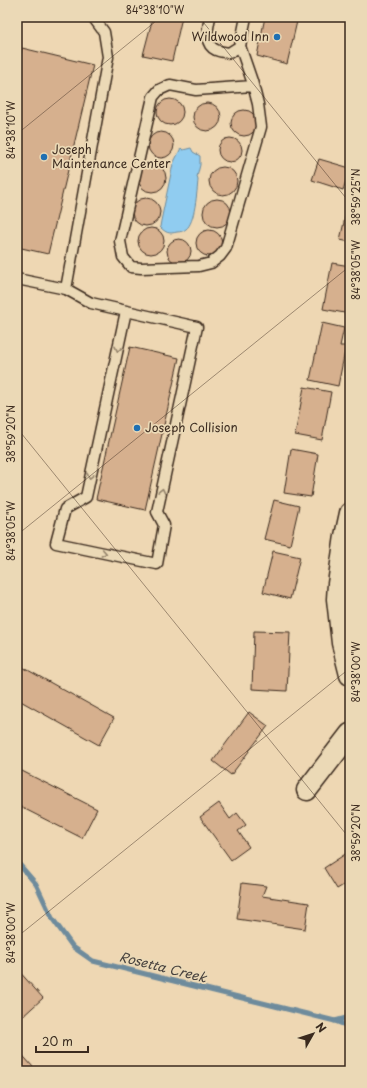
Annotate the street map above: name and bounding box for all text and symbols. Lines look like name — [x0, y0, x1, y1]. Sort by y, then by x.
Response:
text: 84°38'10"W — [126, 2, 185, 17]
place label: Wildwood Inn — [191, 27, 269, 45]
marker: Wildwood Inn — [272, 32, 282, 42]
text: 84°38'10"W — [3, 100, 18, 159]
place label: Joseph Maintenance Center — [52, 140, 171, 172]
marker: Joseph Maintenance Center — [39, 152, 49, 162]
text: 38°59'25"N — [348, 168, 363, 226]
text: 84°38'05"W — [348, 239, 363, 300]
one-way arrow — [114, 346, 122, 352]
text: 38°59'20"N — [3, 405, 18, 463]
place label: Joseph Collision — [145, 418, 238, 436]
marker: Joseph Collision — [132, 423, 142, 433]
one-way arrow — [87, 473, 95, 479]
one-way arrow — [157, 488, 165, 494]
text: 84°38'05"W — [3, 500, 18, 561]
one-way arrow — [101, 549, 108, 557]
text: 84°38'00"W — [348, 641, 363, 703]
text: 38°59'20"N — [348, 804, 363, 862]
text: 84°38'00"W — [3, 902, 18, 964]
water label: Rosetta Creek — [117, 946, 210, 987]
north arrow — [293, 1014, 333, 1054]
text: N — [312, 1019, 331, 1036]
scale bar — [36, 1028, 88, 1054]
text: 20 m — [42, 1032, 73, 1050]

